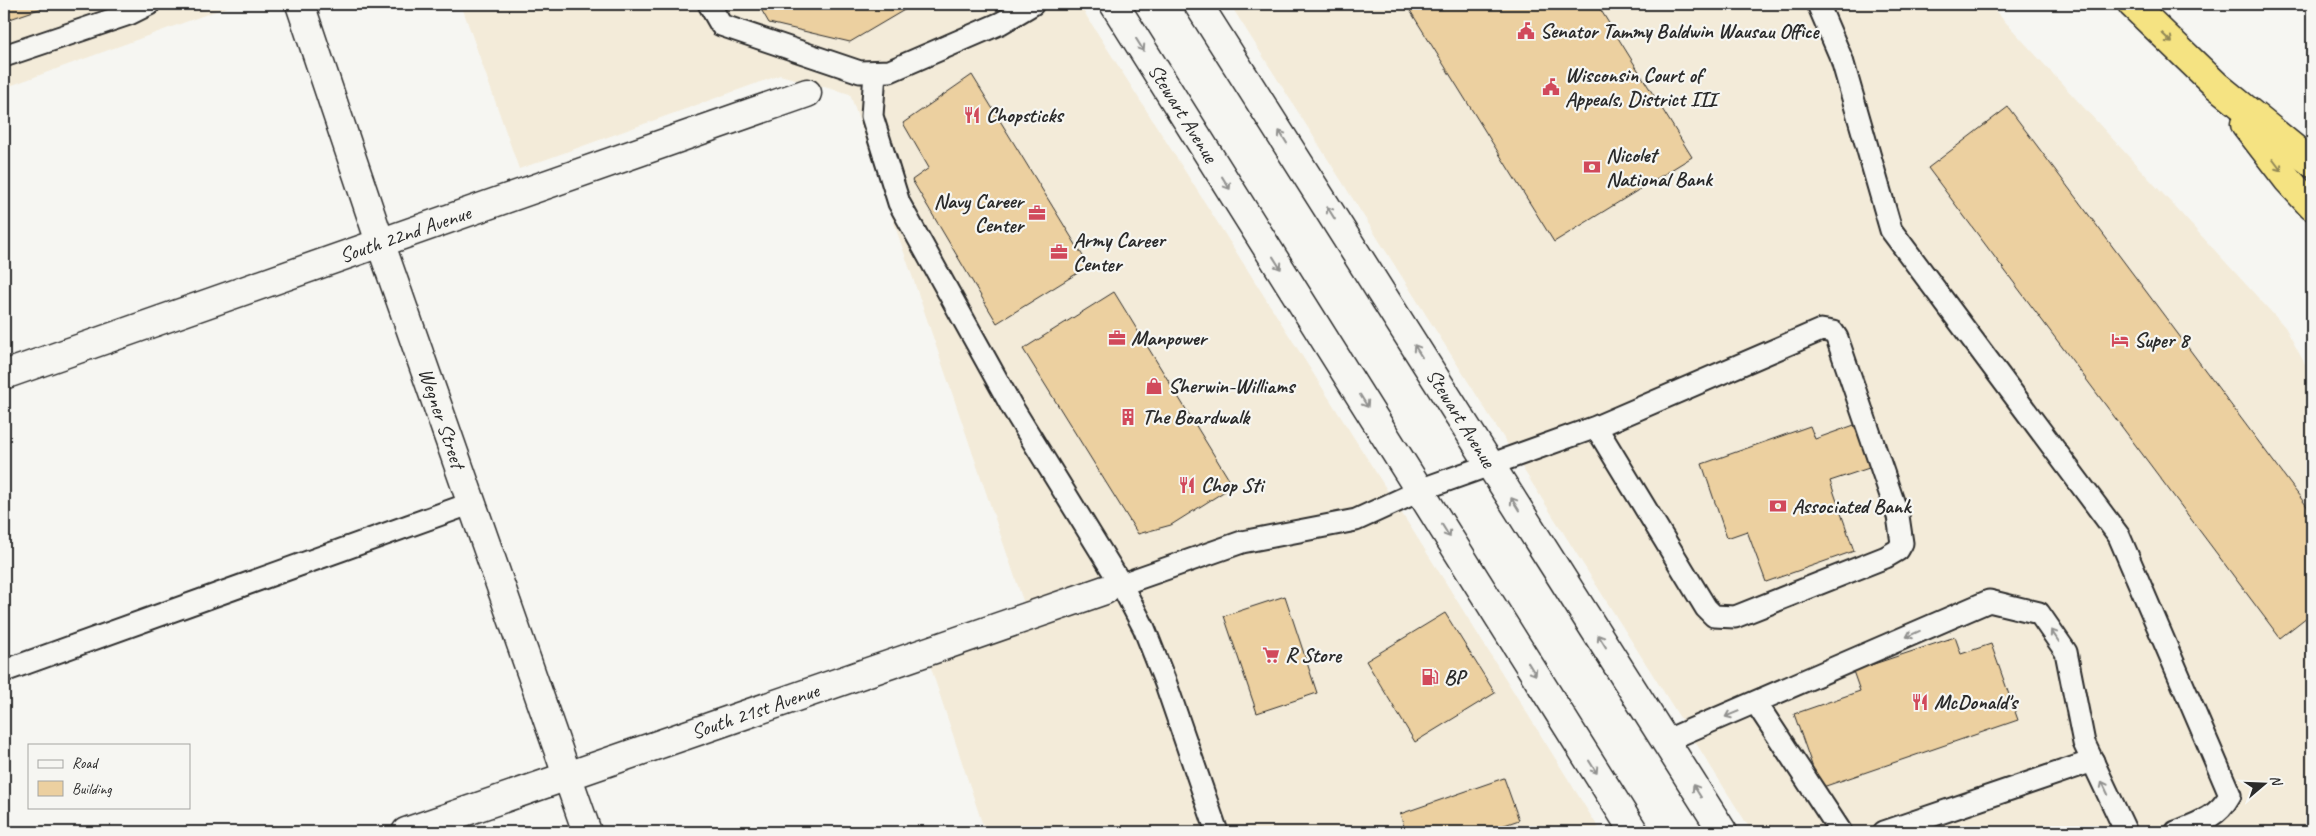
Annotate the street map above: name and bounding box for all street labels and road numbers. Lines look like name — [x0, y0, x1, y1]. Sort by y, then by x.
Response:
street label: Stewart Avenue — [1142, 59, 1224, 168]
street label: South 22nd Avenue — [336, 199, 475, 269]
street label: Wegner Street — [413, 364, 472, 474]
street label: Stewart Avenue — [1420, 364, 1502, 473]
street label: South 21st Avenue — [688, 677, 823, 745]

